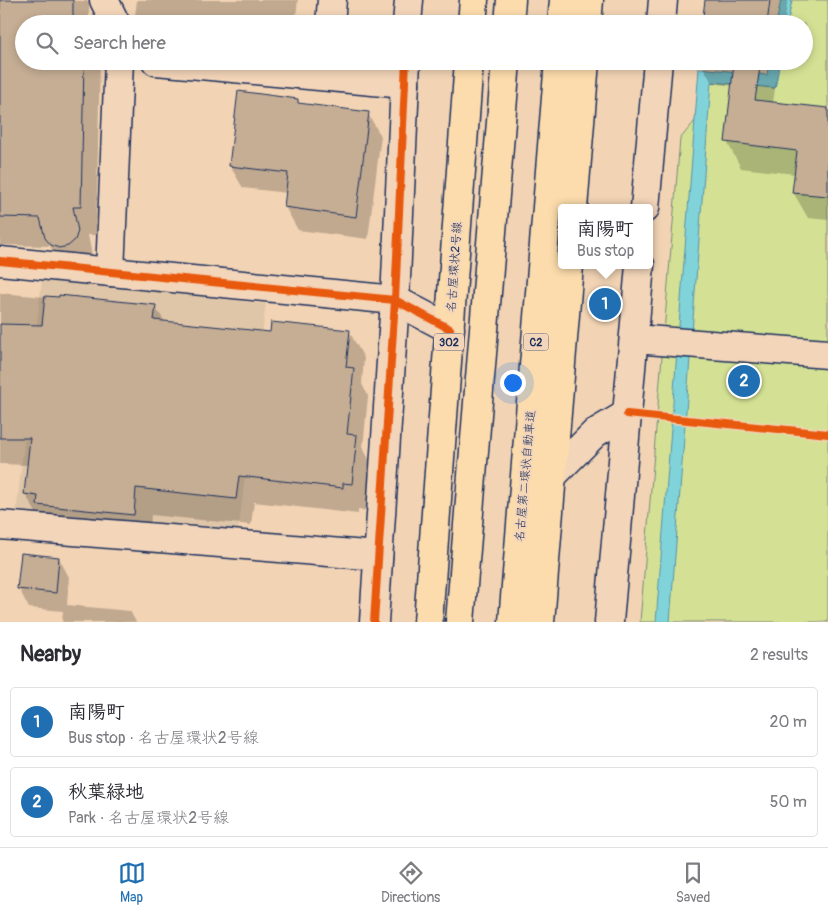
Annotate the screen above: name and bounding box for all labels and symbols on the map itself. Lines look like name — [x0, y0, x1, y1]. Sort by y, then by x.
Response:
street label: 名古屋環状2号線 — [444, 221, 465, 313]
pin: 1 — [589, 285, 621, 323]
road number: 302 — [434, 334, 464, 351]
road number: C2 — [524, 334, 548, 351]
pin: 2 — [728, 362, 760, 400]
your location — [500, 370, 526, 396]
street label: 名古屋第二環状自動車道 — [512, 410, 539, 542]

